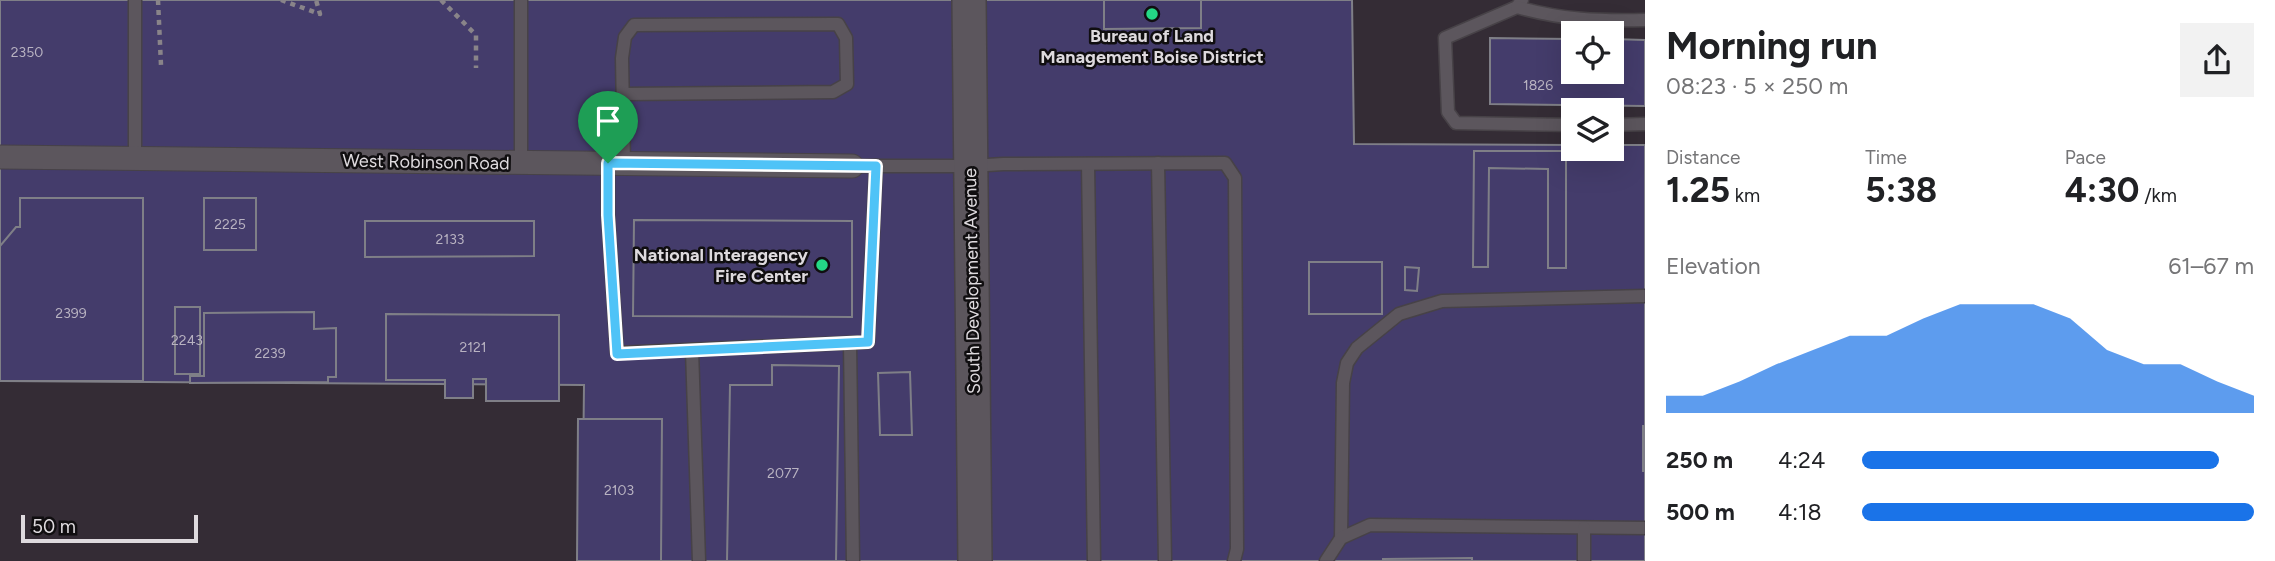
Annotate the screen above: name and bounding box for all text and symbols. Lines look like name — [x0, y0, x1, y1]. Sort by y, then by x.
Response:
marker: Bureau of Land Management Boise District — [1144, 6, 1160, 22]
map controls — [1561, 21, 1624, 161]
button: locate — [1561, 21, 1624, 84]
text: Morning run — [1666, 23, 1878, 69]
button: share — [2180, 23, 2254, 97]
place label: Bureau of Land Management Boise District — [1040, 25, 1264, 68]
house number: 2350 — [11, 44, 43, 61]
text: 08:23 · 5 × 250 m — [1666, 72, 1848, 100]
house number: 1826 — [1523, 77, 1553, 94]
pin — [578, 91, 638, 163]
button: layers — [1561, 98, 1624, 161]
icon: arrive — [589, 102, 627, 140]
text: Distance — [1666, 146, 1740, 169]
text: Time — [1865, 146, 1907, 169]
text: Pace — [2065, 146, 2106, 169]
street label: West Robinson Road — [342, 150, 510, 174]
street label: South Development Avenue — [959, 168, 985, 394]
text: 1.25 — [1666, 169, 1730, 211]
text: 5:38 — [1865, 169, 1937, 211]
text: 4:30 — [2065, 169, 2140, 211]
text: km — [1730, 184, 1760, 207]
text: /km — [2140, 184, 2177, 207]
house number: 2225 — [214, 216, 246, 233]
house number: 2133 — [436, 231, 464, 248]
place label: National Interagency Fire Center — [634, 244, 809, 287]
text: Elevation — [1666, 252, 1761, 280]
text: 61–67 m — [2168, 252, 2254, 280]
marker: National Interagency Fire Center — [814, 257, 830, 273]
house number: 2399 — [55, 305, 87, 322]
house number: 2243 — [171, 332, 203, 349]
house number: 2121 — [459, 339, 487, 356]
house number: 2239 — [254, 345, 286, 362]
text: 250 m — [1666, 446, 1733, 474]
text: 4:24 — [1778, 446, 1825, 474]
house number: 2077 — [767, 465, 799, 482]
house number: 2103 — [604, 482, 634, 499]
text: 500 m — [1666, 498, 1735, 526]
text: 4:18 — [1778, 498, 1822, 526]
scale bar — [21, 512, 198, 544]
text: 50 m — [32, 515, 76, 538]

